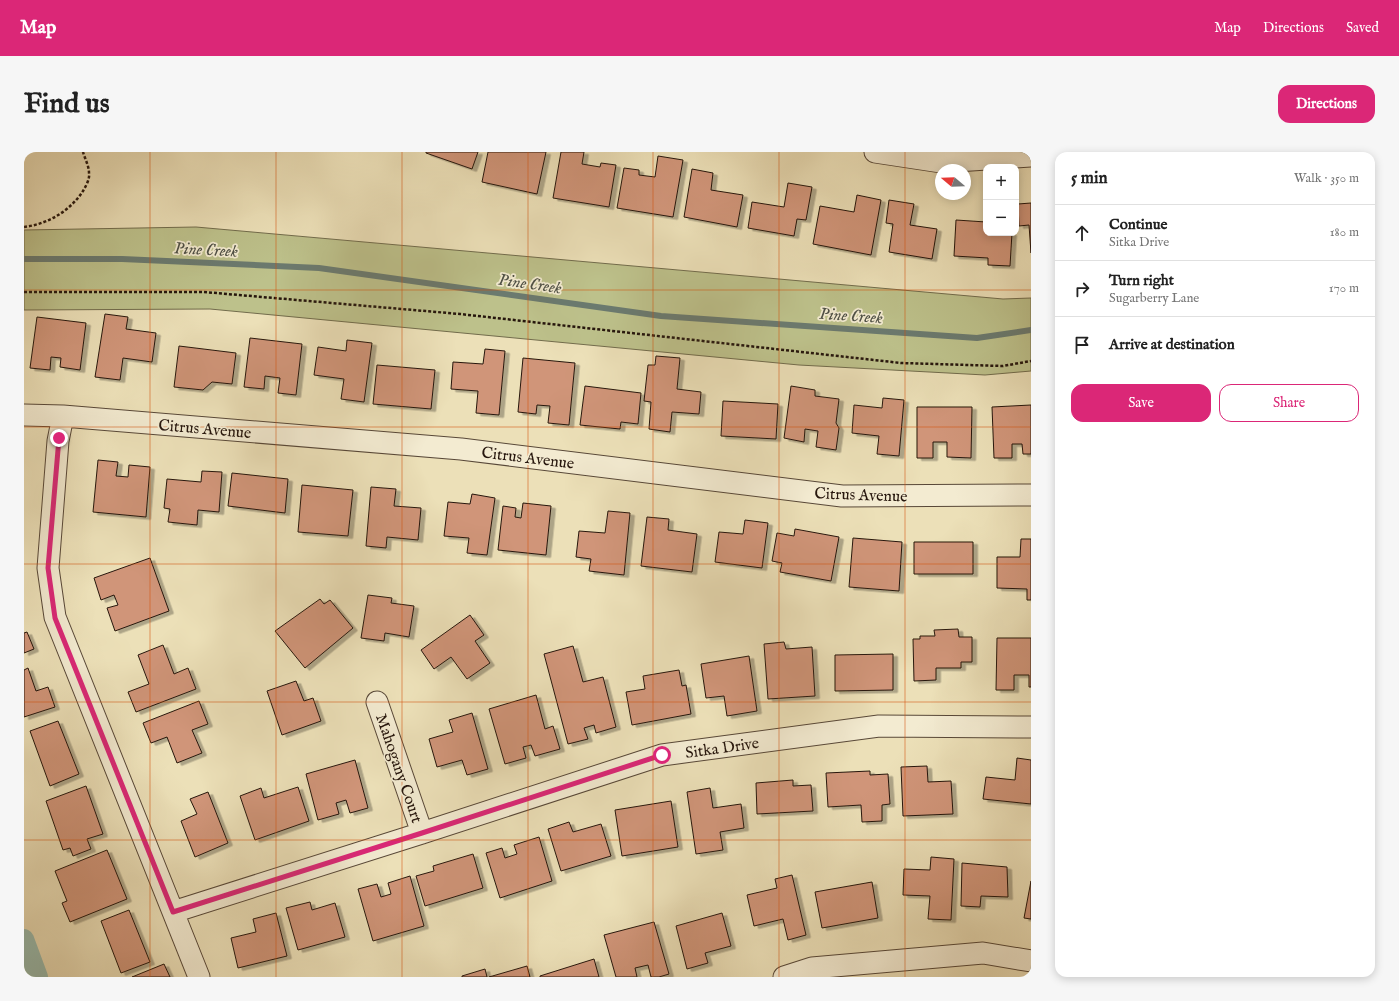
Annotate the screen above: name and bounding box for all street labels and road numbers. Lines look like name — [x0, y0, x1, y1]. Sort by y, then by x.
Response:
street label: Citrus Avenue — [157, 416, 252, 444]
street label: Citrus Avenue — [480, 443, 575, 475]
street label: Citrus Avenue — [814, 484, 908, 508]
street label: Mahogany Court — [370, 711, 426, 826]
street label: Sitka Drive — [684, 734, 760, 764]

